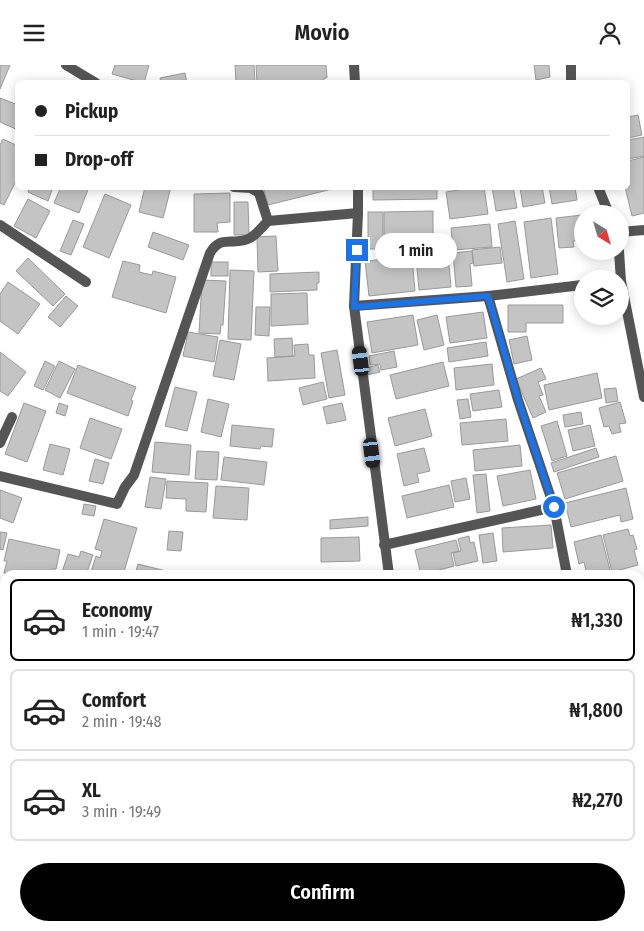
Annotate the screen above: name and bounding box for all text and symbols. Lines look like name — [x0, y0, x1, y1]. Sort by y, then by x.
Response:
icon: menu — [20, 19, 48, 47]
text: Movio — [294, 19, 350, 46]
icon: person — [596, 19, 624, 47]
text: Pickup — [65, 100, 118, 123]
text: Drop-off — [65, 148, 133, 171]
north arrow — [574, 205, 629, 260]
map controls — [574, 205, 629, 325]
callout: 1 min — [374, 233, 457, 267]
route end — [346, 239, 368, 261]
text: 1 min — [399, 241, 433, 260]
button: layers — [574, 270, 629, 325]
car — [351, 345, 370, 377]
car — [362, 437, 381, 469]
route start — [543, 496, 565, 518]
icon: car — [22, 598, 67, 643]
text: Economy — [82, 599, 152, 622]
text: ₦1,330 — [571, 609, 623, 632]
text: 1 min · 19:47 — [82, 622, 159, 641]
icon: car — [22, 688, 67, 733]
text: Comfort — [82, 689, 146, 712]
text: ₦1,800 — [569, 699, 623, 722]
text: 2 min · 19:48 — [82, 712, 162, 731]
icon: car — [22, 778, 67, 823]
text: XL — [82, 779, 101, 802]
text: ₦2,270 — [572, 789, 623, 812]
text: 3 min · 19:49 — [82, 802, 161, 821]
button: Confirm — [20, 863, 625, 921]

